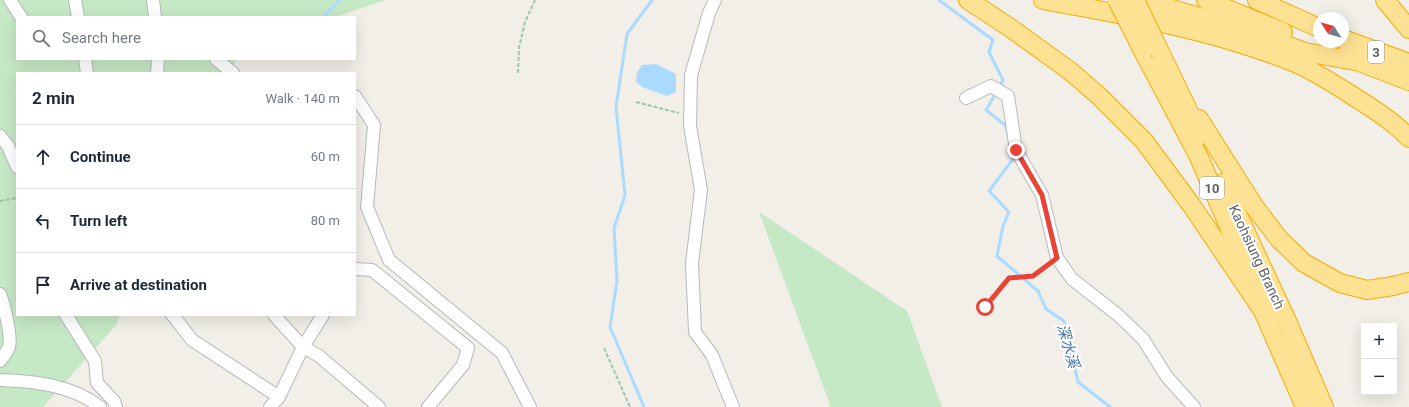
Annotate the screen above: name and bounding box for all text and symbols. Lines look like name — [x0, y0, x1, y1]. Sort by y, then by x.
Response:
north arrow — [1313, 12, 1349, 48]
search box — [16, 16, 356, 60]
icon: search — [30, 27, 52, 49]
text: Search here — [62, 29, 141, 47]
road number: 3 — [1368, 41, 1384, 63]
text: 2 min — [32, 88, 75, 108]
text: Walk · 140 m — [265, 91, 340, 106]
route end — [1007, 141, 1025, 159]
icon: ahead — [32, 146, 54, 168]
text: Continue — [70, 148, 131, 166]
text: 60 m — [311, 149, 340, 164]
road number: 10 — [1200, 177, 1224, 199]
street label: Kaohsiung Branch — [1226, 202, 1288, 312]
icon: left — [32, 210, 54, 232]
text: Turn left — [70, 212, 127, 230]
text: 80 m — [311, 213, 340, 228]
icon: arrive — [32, 274, 54, 296]
text: Arrive at destination — [70, 276, 207, 294]
route start — [976, 298, 994, 316]
water label: 深水溪 — [1053, 322, 1083, 372]
map controls — [1361, 323, 1397, 395]
button: + — [1361, 323, 1397, 359]
button: − — [1361, 359, 1397, 395]

